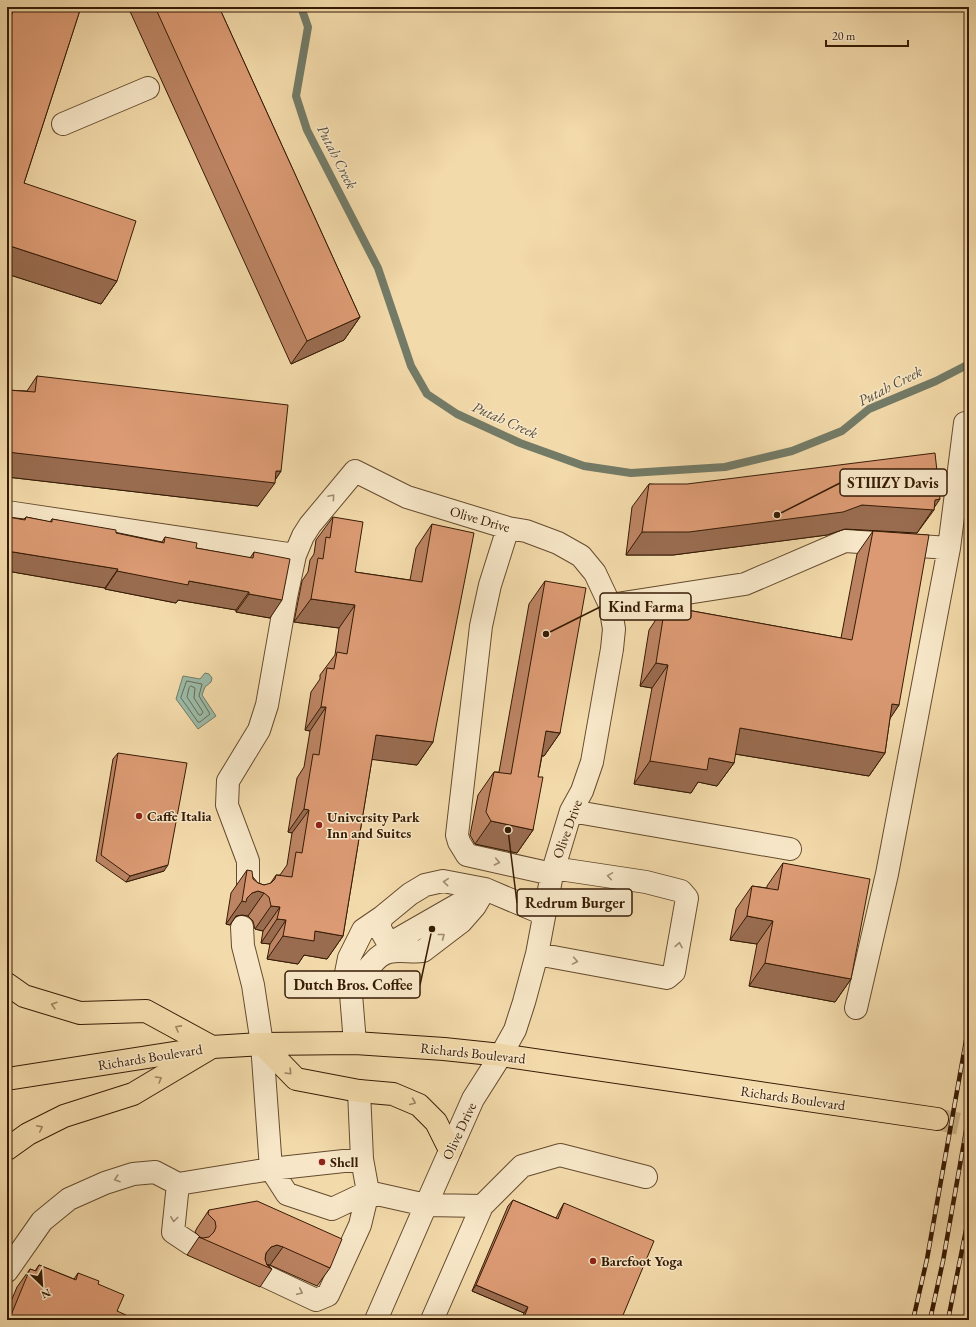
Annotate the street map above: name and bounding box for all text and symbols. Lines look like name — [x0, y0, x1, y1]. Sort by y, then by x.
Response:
scale bar — [826, 22, 908, 48]
text: 20 m — [832, 28, 856, 44]
water label: Putah Creek — [313, 121, 362, 192]
water label: Putah Creek — [854, 361, 925, 410]
water label: Putah Creek — [469, 397, 541, 442]
callout: STIIIZY Davis — [840, 469, 947, 496]
text: STIIIZY Davis — [847, 473, 939, 492]
one-way arrow — [327, 495, 334, 502]
street label: Olive Drive — [448, 502, 513, 536]
callout: Kind Farma — [600, 593, 691, 620]
text: Kind Farma — [608, 597, 684, 616]
street label: Olive Drive — [548, 797, 586, 861]
place label: Caffe Italia — [147, 807, 213, 825]
place label: University Park Inn and Suites — [327, 808, 420, 842]
marker: Caffe Italia — [134, 811, 144, 821]
marker: University Park Inn and Suites — [314, 820, 324, 830]
one-way arrow — [493, 857, 500, 866]
one-way arrow — [606, 872, 613, 881]
one-way arrow — [443, 878, 450, 887]
callout: Redrum Burger — [517, 889, 632, 916]
text: Redrum Burger — [525, 893, 626, 912]
one-way arrow — [438, 934, 445, 941]
one-way arrow — [674, 942, 683, 948]
one-way arrow — [572, 956, 578, 965]
callout: Dutch Bros. Coffee — [285, 971, 420, 998]
text: Dutch Bros. Coffee — [293, 975, 413, 994]
one-way arrow — [51, 1001, 58, 1010]
one-way arrow — [175, 1026, 182, 1033]
street label: Richards Boulevard — [420, 1039, 527, 1068]
street label: Richards Boulevard — [96, 1040, 204, 1074]
one-way arrow — [284, 1067, 292, 1075]
one-way arrow — [155, 1076, 162, 1083]
street label: Richards Boulevard — [739, 1082, 847, 1114]
one-way arrow — [408, 1097, 416, 1105]
street label: Olive Drive — [438, 1099, 480, 1163]
one-way arrow — [35, 1125, 43, 1133]
place label: Shell — [330, 1153, 359, 1171]
marker: Shell — [317, 1157, 327, 1167]
one-way arrow — [113, 1174, 120, 1183]
one-way arrow — [170, 1216, 179, 1222]
place label: Barefoot Yoga — [601, 1252, 683, 1270]
marker: Barefoot Yoga — [588, 1256, 598, 1266]
north arrow — [22, 1265, 62, 1305]
text: N — [39, 1286, 53, 1302]
one-way arrow — [296, 1287, 304, 1295]

